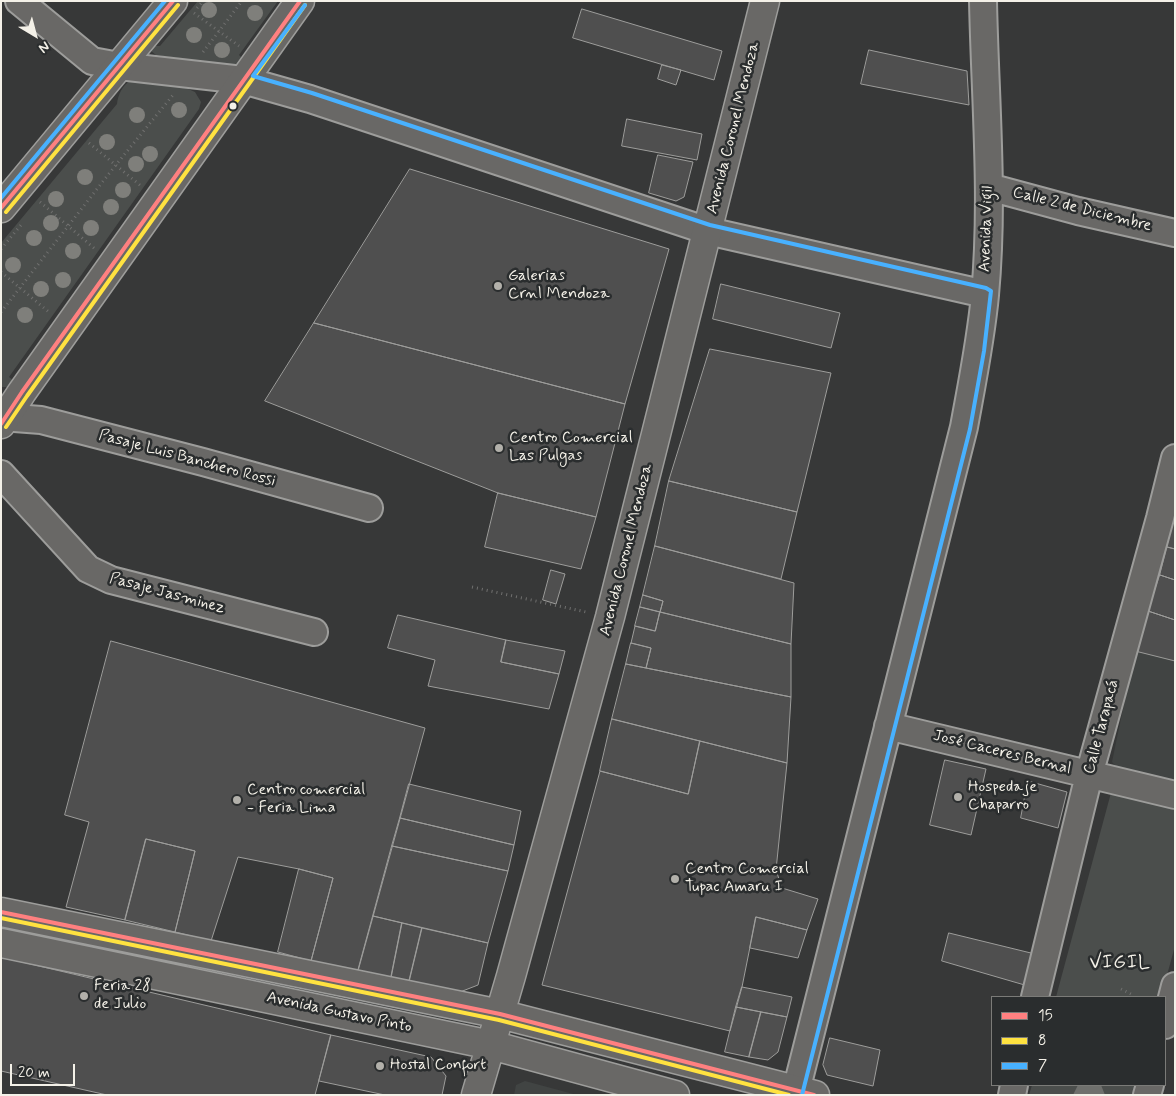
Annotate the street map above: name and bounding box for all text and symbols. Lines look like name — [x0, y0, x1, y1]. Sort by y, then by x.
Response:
north arrow — [10, 10, 60, 60]
text: N — [35, 37, 53, 57]
street label: Avenida Coronel Mendoza — [703, 40, 765, 216]
unlabelled marker — [228, 101, 238, 111]
street label: Calle 2 de Diciembre — [1011, 183, 1153, 237]
street label: Avenida Vigil — [976, 185, 998, 273]
place label: Galerias Crnl Mendoza — [508, 267, 610, 305]
marker: Galerias Crnl Mendoza — [492, 280, 504, 292]
street label: Pasaje Luis Banchero Rossi — [97, 426, 277, 492]
place label: Centro Comercial Las Pulgas — [509, 429, 633, 467]
marker: Centro Comercial Las Pulgas — [493, 442, 505, 454]
street label: Avenida Coronel Mendoza — [596, 462, 658, 638]
street label: Pasaje Jasminez — [107, 569, 227, 619]
street label: Calle Tarapacá — [1080, 678, 1124, 776]
street label: José Caceres Bernal — [931, 727, 1073, 779]
place label: Hospedaje Chaparro — [968, 778, 1037, 816]
place label: Centro comercial - Feria Lima — [247, 781, 365, 819]
marker: Hospedaje Chaparro — [952, 791, 964, 803]
marker: Centro comercial - Feria Lima — [231, 794, 243, 806]
place label: Centro Comercial Tupac Amaru I — [685, 860, 809, 898]
marker: Centro Comercial Tupac Amaru I — [669, 873, 681, 885]
district label: VIGIL — [1088, 953, 1152, 975]
place label: Feria 28 de Julio — [94, 977, 151, 1015]
street label: Avenida Gustavo Pinto — [265, 988, 413, 1038]
marker: Feria 28 de Julio — [78, 990, 90, 1002]
legend — [991, 996, 1166, 1086]
text: 15 — [1038, 1006, 1053, 1026]
text: 8 — [1038, 1031, 1046, 1051]
scale bar — [12, 1054, 78, 1086]
place label: Hostal Confort — [390, 1056, 486, 1076]
text: 7 — [1038, 1056, 1047, 1076]
marker: Hostal Confort — [374, 1060, 386, 1072]
text: 20 m — [18, 1063, 50, 1083]

